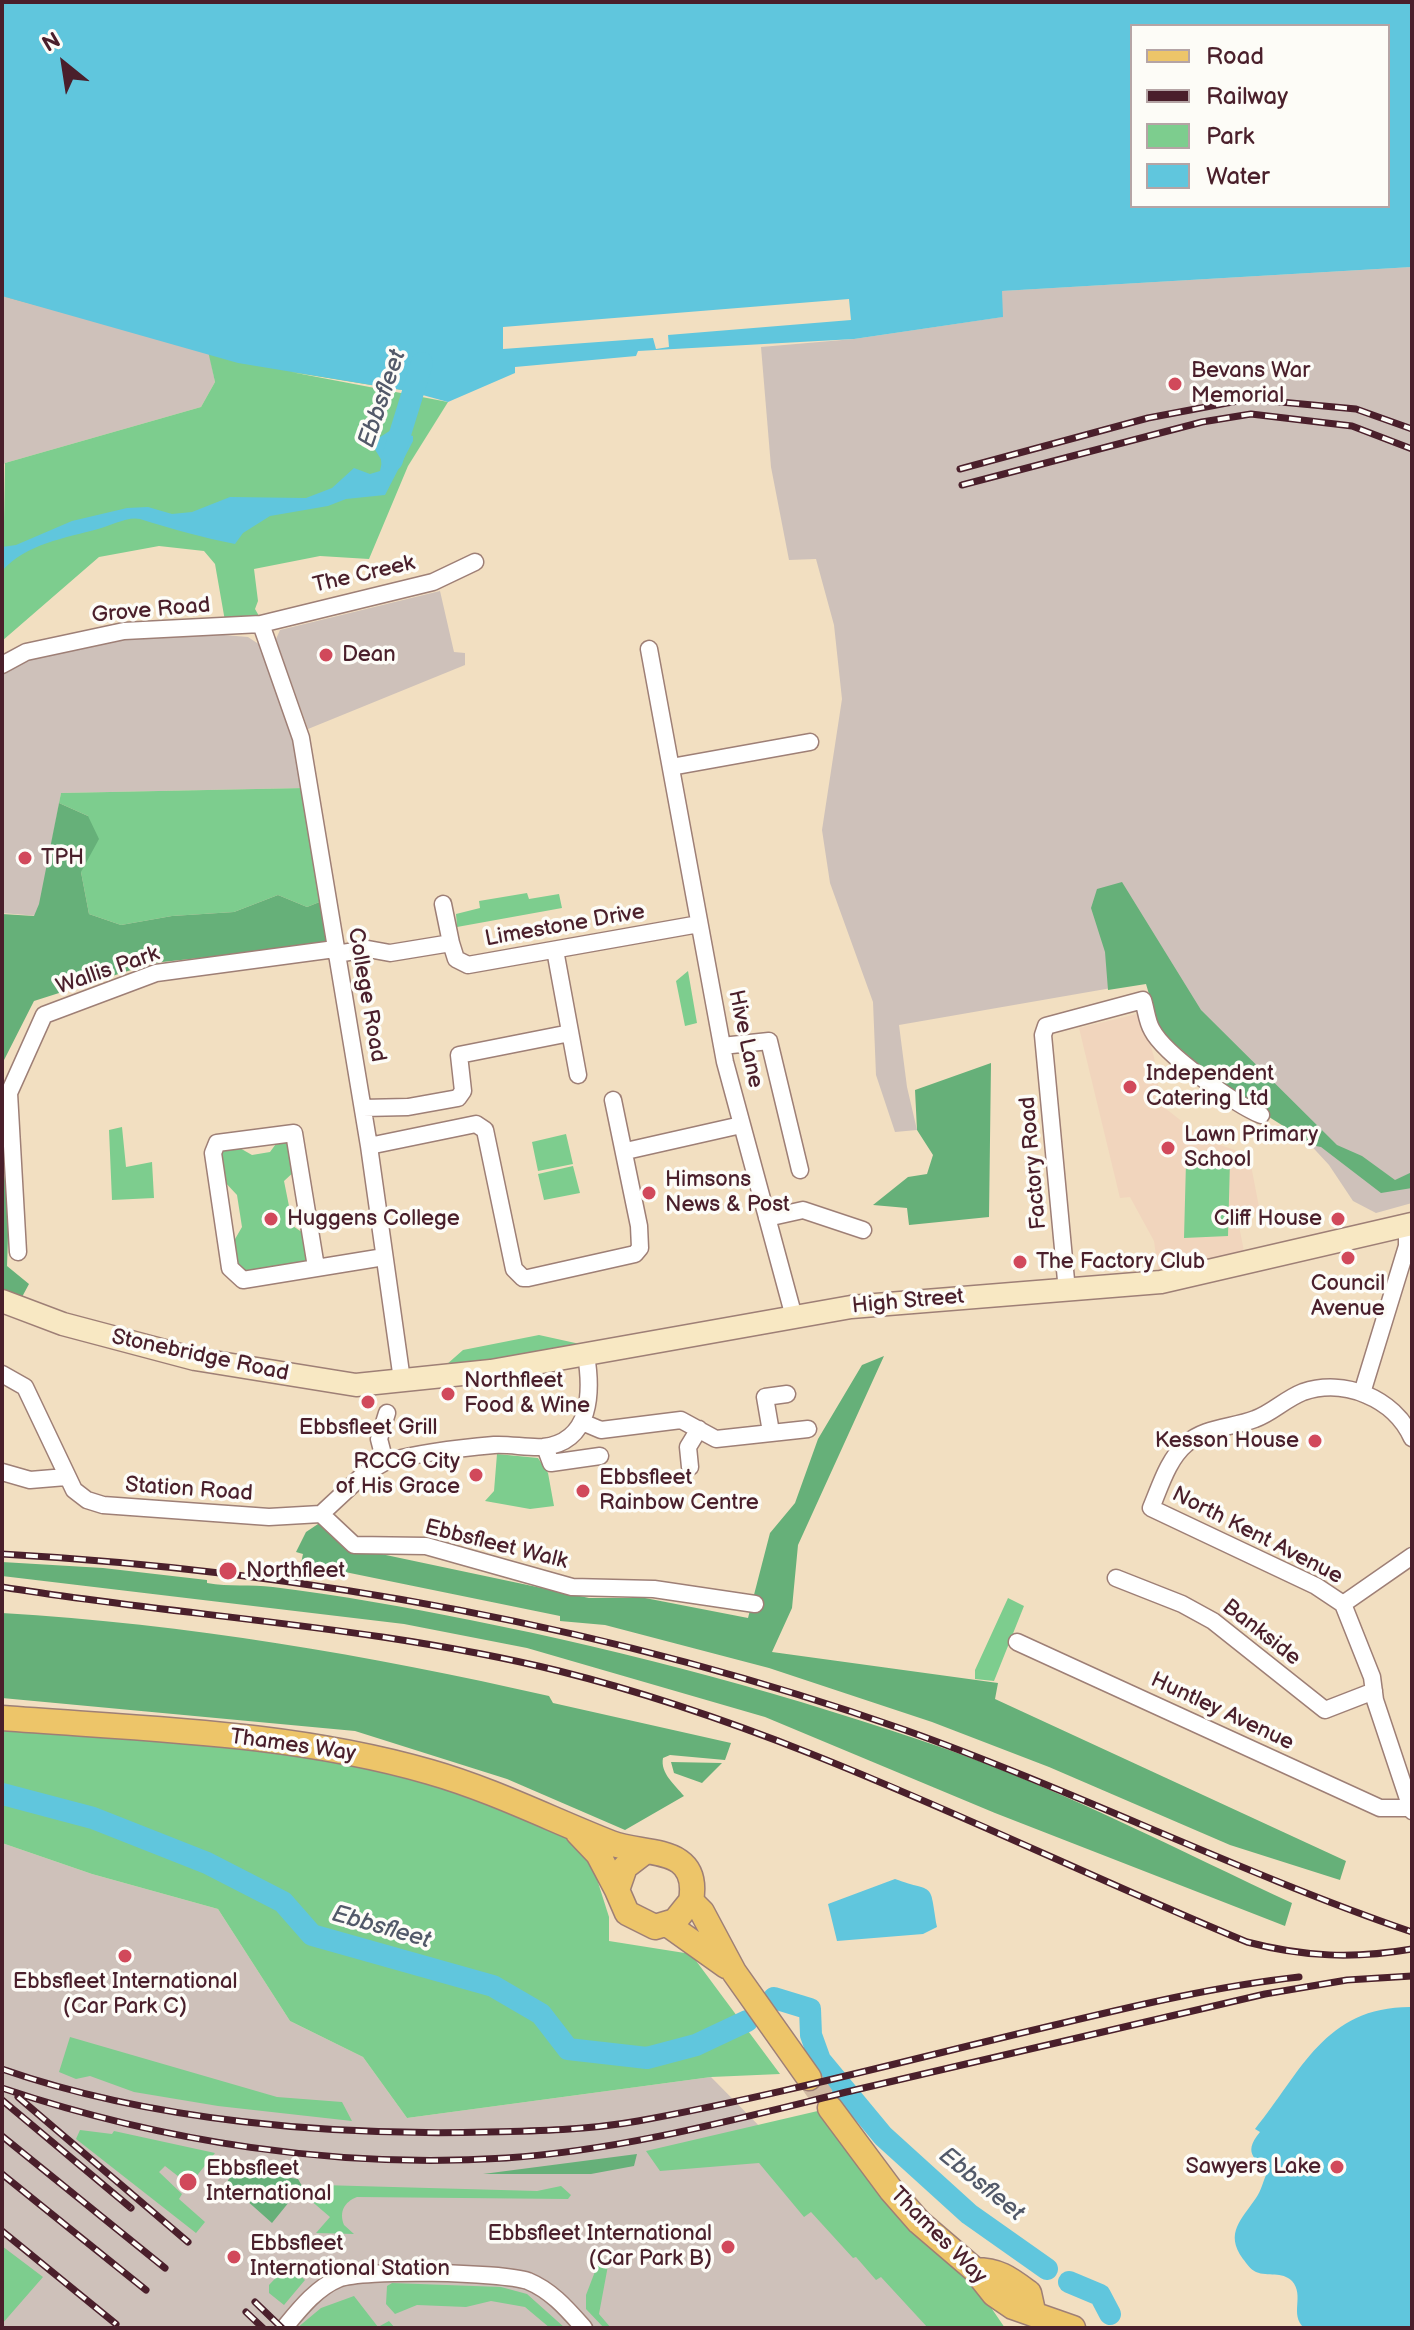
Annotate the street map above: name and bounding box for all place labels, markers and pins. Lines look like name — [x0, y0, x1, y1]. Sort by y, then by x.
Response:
place label: Bevans War Memorial — [1191, 358, 1310, 410]
marker: Bevans War Memorial — [1166, 375, 1184, 393]
place label: Dean — [342, 642, 396, 668]
marker: Dean — [317, 646, 335, 664]
place label: TPH — [41, 845, 84, 871]
marker: TPH — [16, 849, 34, 867]
place label: Independent Catering Ltd — [1146, 1061, 1274, 1112]
marker: Independent Catering Ltd — [1121, 1078, 1139, 1096]
place label: Lawn Primary School — [1184, 1122, 1318, 1174]
marker: Lawn Primary School — [1159, 1139, 1177, 1157]
place label: Himsons News & Post — [665, 1167, 790, 1218]
marker: Himsons News & Post — [640, 1184, 658, 1202]
place label: Huggens College — [287, 1206, 460, 1232]
place label: Cliff House — [1214, 1206, 1322, 1232]
marker: Huggens College — [262, 1210, 280, 1228]
marker: Cliff House — [1329, 1210, 1347, 1228]
place label: The Factory Club — [1036, 1249, 1205, 1275]
marker: Council Avenue — [1339, 1249, 1357, 1267]
marker: The Factory Club — [1011, 1253, 1029, 1271]
place label: Council Avenue — [1311, 1271, 1385, 1322]
place label: Northfleet Food & Wine — [464, 1368, 590, 1420]
marker: Northfleet Food & Wine — [439, 1385, 457, 1403]
marker: Ebbsfleet Grill — [359, 1393, 377, 1411]
place label: Ebbsfleet Grill — [299, 1415, 437, 1441]
place label: Kesson House — [1155, 1428, 1299, 1454]
marker: Kesson House — [1306, 1432, 1324, 1450]
place label: RCCG City of His Grace — [336, 1449, 460, 1500]
place label: Ebbsfleet Rainbow Centre — [599, 1465, 759, 1516]
marker: RCCG City of His Grace — [467, 1466, 485, 1484]
marker: Ebbsfleet Rainbow Centre — [574, 1482, 592, 1500]
place label: Northfleet — [246, 1558, 345, 1584]
marker: Northfleet — [217, 1560, 239, 1582]
marker: Ebbsfleet International (Car Park C) — [116, 1947, 134, 1965]
place label: Ebbsfleet International (Car Park C) — [13, 1969, 237, 2020]
place label: Sawyers Lake — [1186, 2154, 1321, 2180]
place label: Ebbsfleet International — [206, 2156, 331, 2208]
marker: Sawyers Lake — [1328, 2158, 1346, 2176]
marker: Ebbsfleet International — [177, 2171, 199, 2193]
place label: Ebbsfleet International (Car Park B) — [487, 2221, 712, 2272]
place label: Ebbsfleet International Station — [250, 2231, 450, 2282]
marker: Ebbsfleet International (Car Park B) — [719, 2238, 737, 2256]
marker: Ebbsfleet International Station — [225, 2248, 243, 2266]

